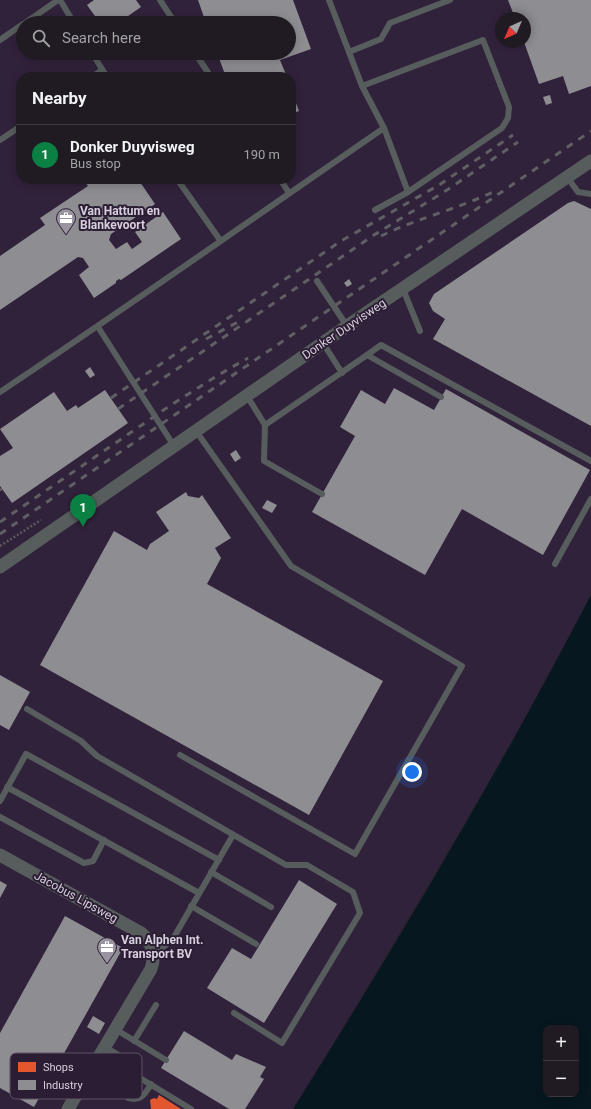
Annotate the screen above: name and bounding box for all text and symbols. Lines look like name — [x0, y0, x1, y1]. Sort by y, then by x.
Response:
north arrow — [495, 12, 531, 48]
search box — [16, 16, 296, 60]
icon: search — [30, 27, 52, 49]
text: Search here — [62, 29, 141, 47]
text: Nearby — [32, 88, 87, 108]
text: Donker Duyvisweg — [70, 138, 194, 156]
text: 1 — [41, 147, 49, 162]
text: 190 m — [243, 147, 280, 162]
text: Bus stop — [70, 156, 121, 171]
place label: Van Hattum en Blankevoort — [80, 204, 160, 232]
office icon: Van Hattum en Blankevoort — [55, 207, 77, 235]
street label: Donker Duyvisweg — [299, 296, 389, 362]
pin: 1 — [70, 494, 96, 527]
your location — [402, 762, 422, 782]
street label: Jacobus Lipsweg — [32, 868, 120, 926]
place label: Van Alphen Int. Transport BV — [121, 933, 203, 961]
office icon: Van Alphen Int. Transport BV — [96, 936, 118, 964]
map controls — [543, 1025, 579, 1097]
button: + — [543, 1025, 579, 1061]
legend — [10, 1053, 142, 1099]
text: Shops — [43, 1061, 74, 1074]
button: − — [543, 1061, 579, 1097]
text: Industry — [43, 1079, 83, 1092]

